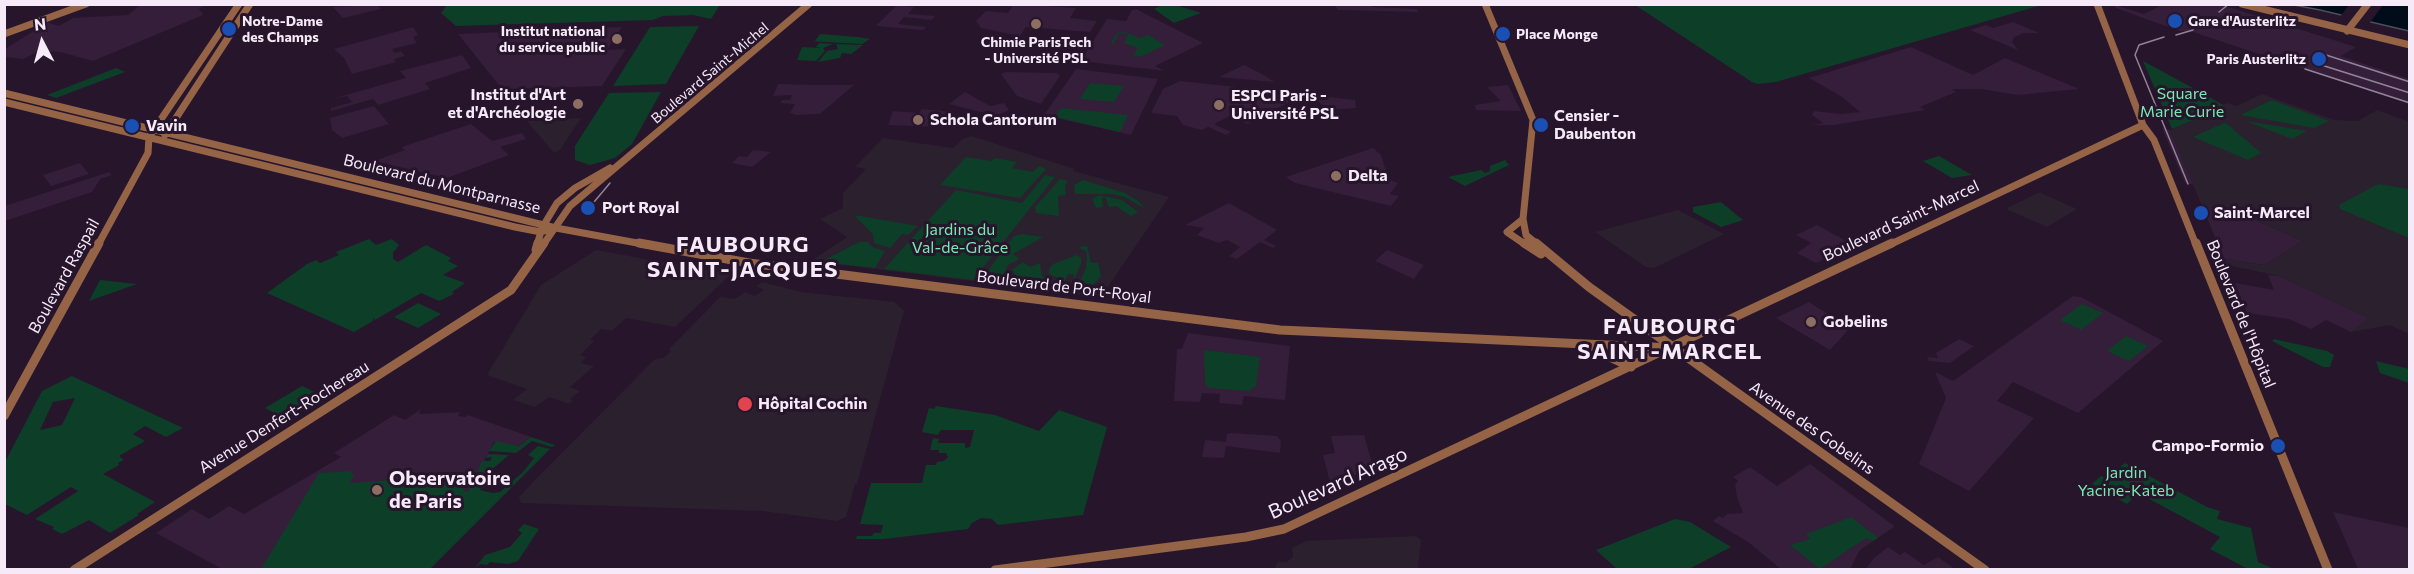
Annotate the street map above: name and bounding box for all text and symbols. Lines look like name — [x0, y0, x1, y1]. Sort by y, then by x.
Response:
north arrow — [12, 12, 72, 72]
marker: Gare d'Austerlitz — [2166, 12, 2184, 30]
place label: Notre-Dame des Champs — [242, 13, 323, 46]
place label: Gare d'Austerlitz — [2188, 13, 2296, 29]
text: N — [33, 14, 47, 34]
marker: Chimie ParisTech - Université PSL — [1029, 17, 1043, 31]
street label: Boulevard Saint-Michel — [648, 19, 772, 127]
marker: Notre-Dame des Champs — [220, 20, 238, 38]
place label: Institut national du service public — [499, 23, 605, 56]
marker: Place Monge — [1494, 25, 1512, 43]
place label: Place Monge — [1516, 26, 1598, 42]
marker: Institut national du service public — [610, 32, 624, 46]
place label: Chimie ParisTech - Université PSL — [981, 34, 1091, 66]
marker: Paris Austerlitz — [2310, 50, 2328, 68]
place label: Paris Austerlitz — [2206, 51, 2306, 67]
park label: Square Marie Curie — [2140, 84, 2224, 122]
place label: Institut d'Art et d'Archéologie — [447, 85, 566, 123]
place label: ESPCI Paris - Université PSL — [1231, 86, 1339, 124]
marker: Institut d'Art et d'Archéologie — [571, 97, 585, 111]
marker: ESPCI Paris - Université PSL — [1212, 98, 1226, 112]
place label: Censier - Daubenton — [1554, 106, 1636, 144]
place label: Schola Cantorum — [930, 110, 1057, 130]
marker: Schola Cantorum — [911, 113, 925, 127]
place label: Vavin — [146, 116, 187, 136]
marker: Censier - Daubenton — [1532, 116, 1550, 134]
marker: Vavin — [123, 117, 141, 135]
street label: Boulevard du Montparnasse — [341, 150, 543, 218]
place label: Delta — [1348, 166, 1388, 186]
marker: Delta — [1329, 169, 1343, 183]
street label: Boulevard Saint-Marcel — [1820, 176, 1982, 266]
place label: Port Royal — [602, 198, 679, 218]
marker: Port Royal — [579, 199, 597, 217]
place label: Saint-Marcel — [2214, 203, 2310, 223]
marker: Saint-Marcel — [2192, 204, 2210, 222]
street label: Boulevard Raspail — [25, 215, 103, 337]
park label: Jardins du Val-de-Grâce — [912, 220, 1008, 258]
district label: FAUBOURG SAINT-JACQUES — [647, 232, 839, 284]
street label: Boulevard de l'Hôpital — [2202, 237, 2280, 391]
street label: Boulevard de Port-Royal — [976, 267, 1152, 307]
place label: Gobelins — [1823, 312, 1888, 332]
district label: FAUBOURG SAINT-MARCEL — [1577, 314, 1763, 366]
marker: Gobelins — [1804, 315, 1818, 329]
street label: Avenue Denfert-Rochereau — [195, 357, 373, 477]
street label: Avenue des Gobelins — [1746, 378, 1878, 478]
place label: Hôpital Cochin — [758, 394, 867, 414]
marker: Hôpital Cochin — [736, 395, 754, 413]
place label: Campo-Formio — [2152, 436, 2264, 456]
marker: Campo-Formio — [2269, 437, 2287, 455]
street label: Boulevard Arago — [1265, 442, 1411, 524]
park label: Jardin Yacine-Kateb — [2077, 463, 2175, 501]
place label: Observatoire de Paris — [389, 466, 511, 513]
marker: Observatoire de Paris — [370, 483, 384, 497]

